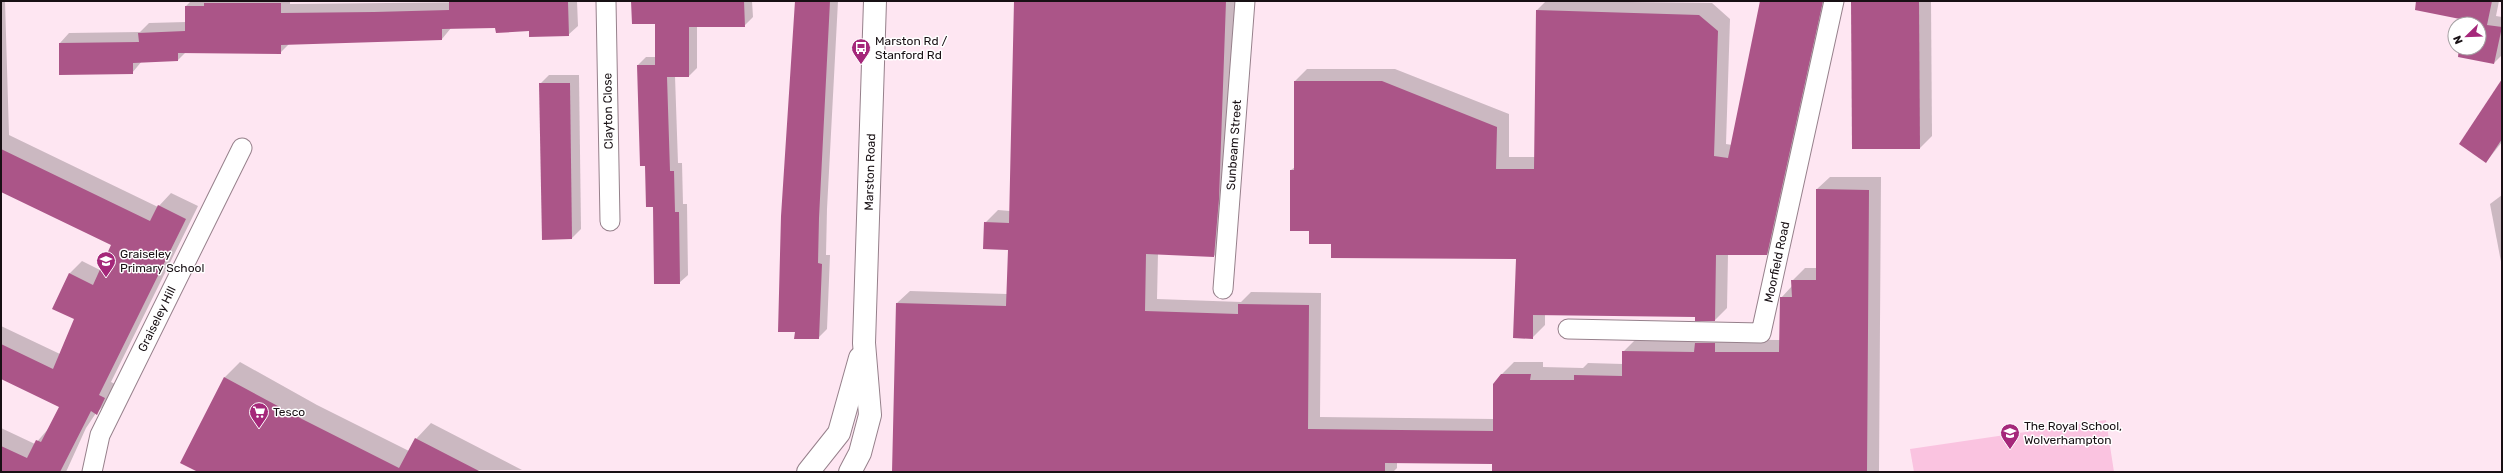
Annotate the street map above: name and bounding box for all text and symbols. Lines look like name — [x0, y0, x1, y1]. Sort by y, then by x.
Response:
north arrow — [2447, 16, 2487, 56]
text: N — [2451, 33, 2466, 46]
place label: Marston Rd / Stanford Rd — [875, 34, 947, 62]
bus stop icon: Marston Rd / Stanford Rd — [850, 37, 872, 65]
street label: Clayton Close — [600, 72, 616, 149]
street label: Sunbeam Street — [1224, 99, 1244, 191]
street label: Marston Road — [862, 133, 878, 211]
street label: Moorfield Road — [1762, 220, 1792, 304]
place label: Graiseley Primary School — [120, 247, 204, 275]
school or university icon: Graiseley Primary School — [95, 250, 117, 278]
street label: Graiseley Hill — [135, 284, 179, 354]
supermarket icon: Tesco — [248, 401, 270, 429]
place label: Tesco — [273, 405, 305, 419]
place label: The Royal School, Wolverhampton — [2024, 419, 2122, 447]
school or university icon: The Royal School, Wolverhampton — [1999, 422, 2021, 450]

